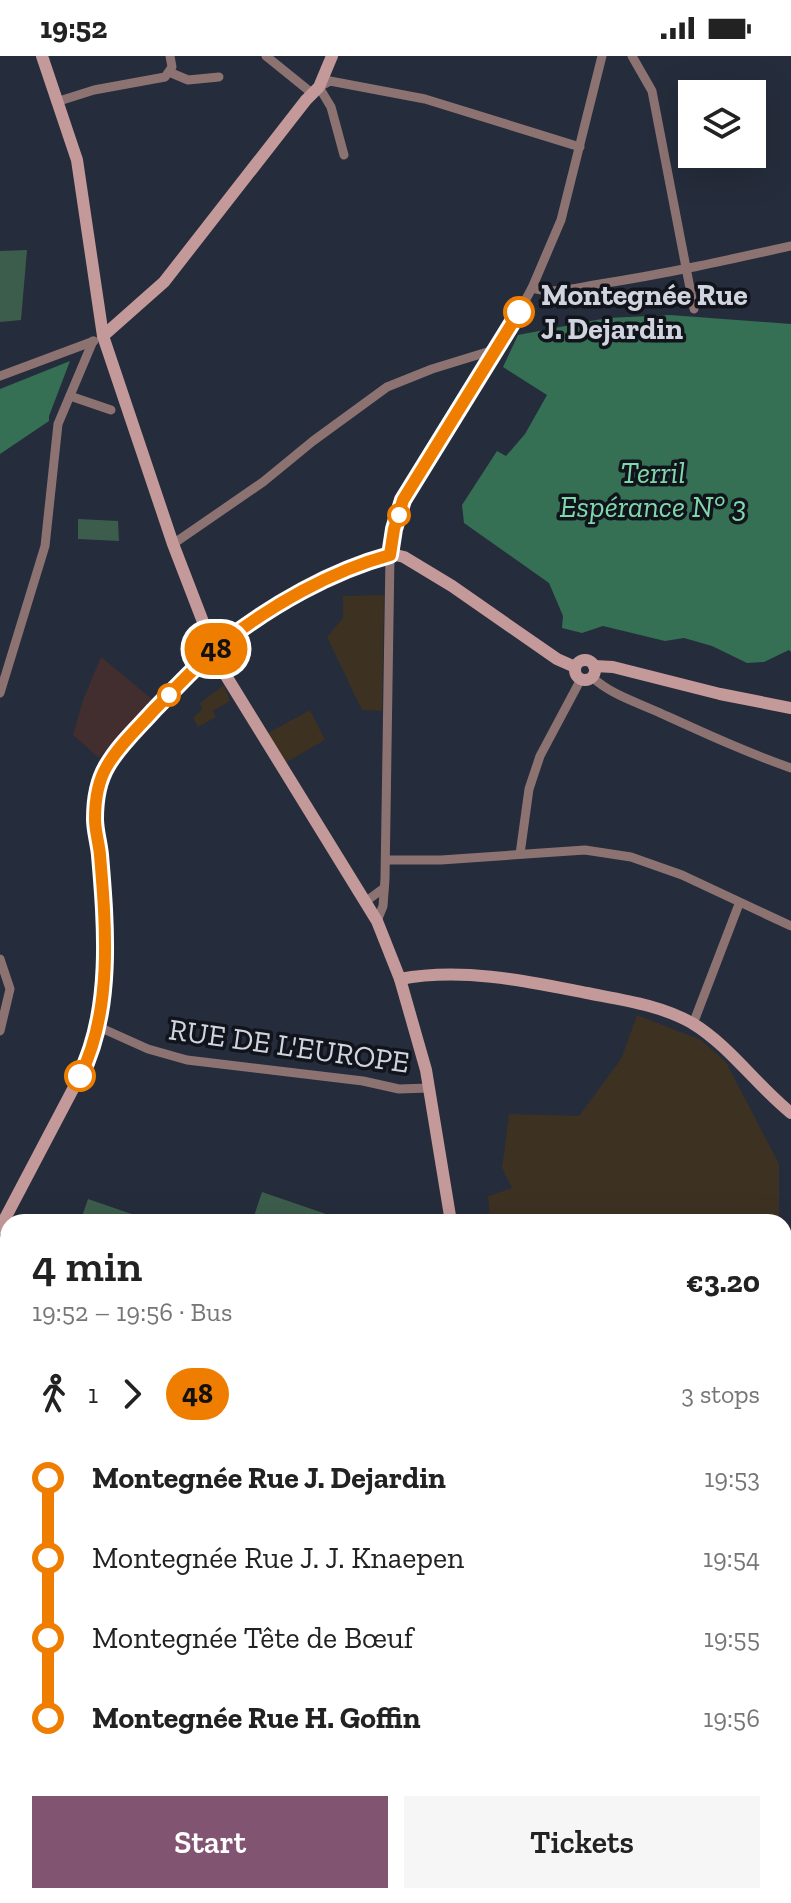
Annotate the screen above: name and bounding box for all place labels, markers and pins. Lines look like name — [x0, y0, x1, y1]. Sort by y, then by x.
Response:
place label: Montegnée Rue J. Dejardin — [541, 277, 748, 347]
marker: Montegnée Rue J. Dejardin — [504, 297, 534, 327]
unlabelled marker — [388, 504, 410, 526]
unlabelled marker — [158, 684, 180, 706]
unlabelled marker — [65, 1061, 95, 1091]

